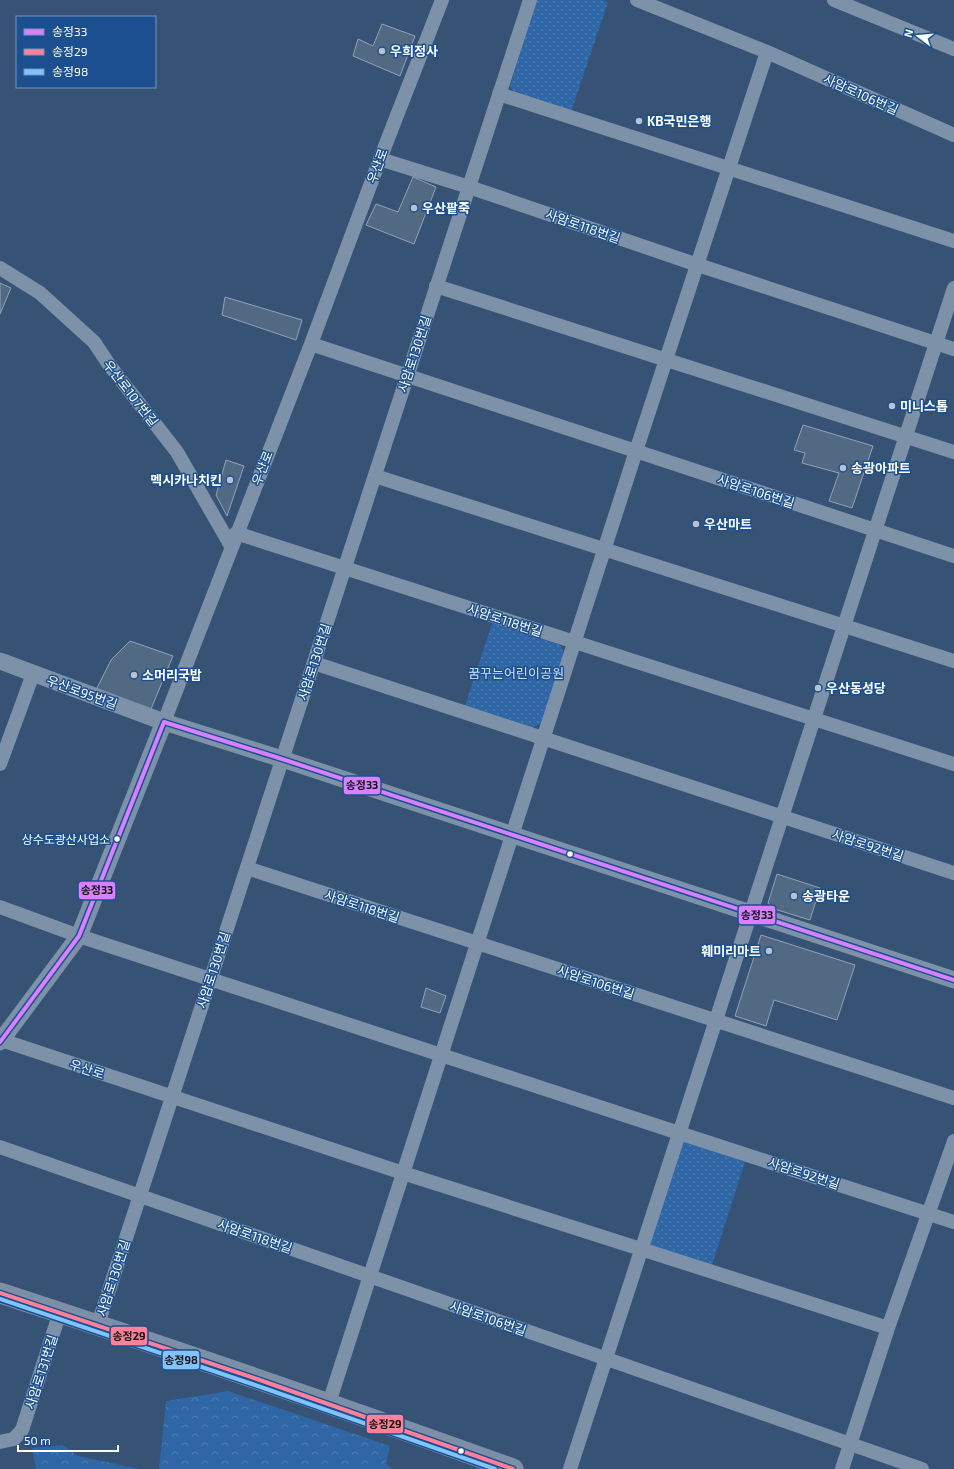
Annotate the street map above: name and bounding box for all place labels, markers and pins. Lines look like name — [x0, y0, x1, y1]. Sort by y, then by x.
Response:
place label: 우희정사 — [390, 43, 438, 59]
marker: 우희정사 — [377, 46, 387, 56]
place label: KB국민은행 — [647, 113, 711, 129]
marker: KB국민은행 — [634, 116, 644, 126]
place label: 우산팥죽 — [422, 200, 470, 216]
marker: 우산팥죽 — [409, 203, 419, 213]
place label: 미니스톱 — [900, 398, 948, 414]
marker: 미니스톱 — [887, 401, 897, 411]
place label: 송광아파트 — [851, 460, 911, 476]
marker: 송광아파트 — [838, 463, 848, 473]
place label: 멕시카나치킨 — [150, 472, 222, 488]
marker: 멕시카나치킨 — [225, 475, 235, 485]
place label: 우산마트 — [704, 516, 752, 532]
marker: 우산마트 — [691, 519, 701, 529]
place label: 소머리국밥 — [142, 667, 202, 683]
marker: 소머리국밥 — [129, 670, 139, 680]
place label: 우산동성당 — [826, 680, 886, 696]
marker: 우산동성당 — [813, 683, 823, 693]
place label: 상수도광산사업소 — [22, 832, 110, 846]
marker: 상수도광산사업소 — [112, 834, 122, 844]
unlabelled marker — [565, 849, 575, 859]
place label: 송광타운 — [802, 888, 850, 904]
marker: 송광타운 — [789, 891, 799, 901]
place label: 훼미리마트 — [701, 943, 761, 959]
marker: 훼미리마트 — [764, 946, 774, 956]
unlabelled marker — [456, 1446, 466, 1456]

